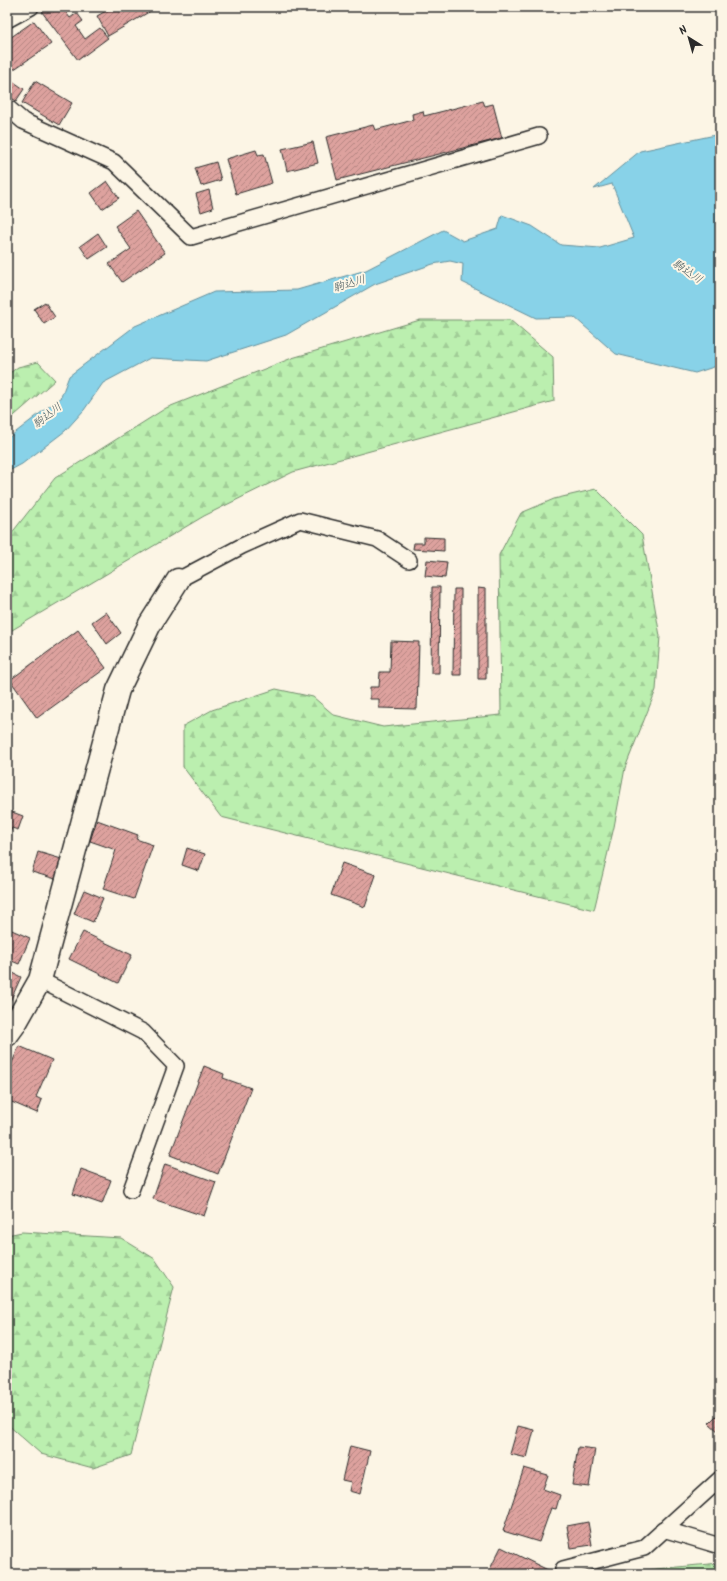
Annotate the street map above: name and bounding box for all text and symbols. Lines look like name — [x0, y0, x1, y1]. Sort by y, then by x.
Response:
north arrow — [669, 18, 709, 58]
text: N — [675, 22, 692, 40]
water label: 駒込川 — [669, 255, 706, 289]
water label: 駒込川 — [331, 271, 368, 297]
water label: 駒込川 — [29, 399, 66, 433]

